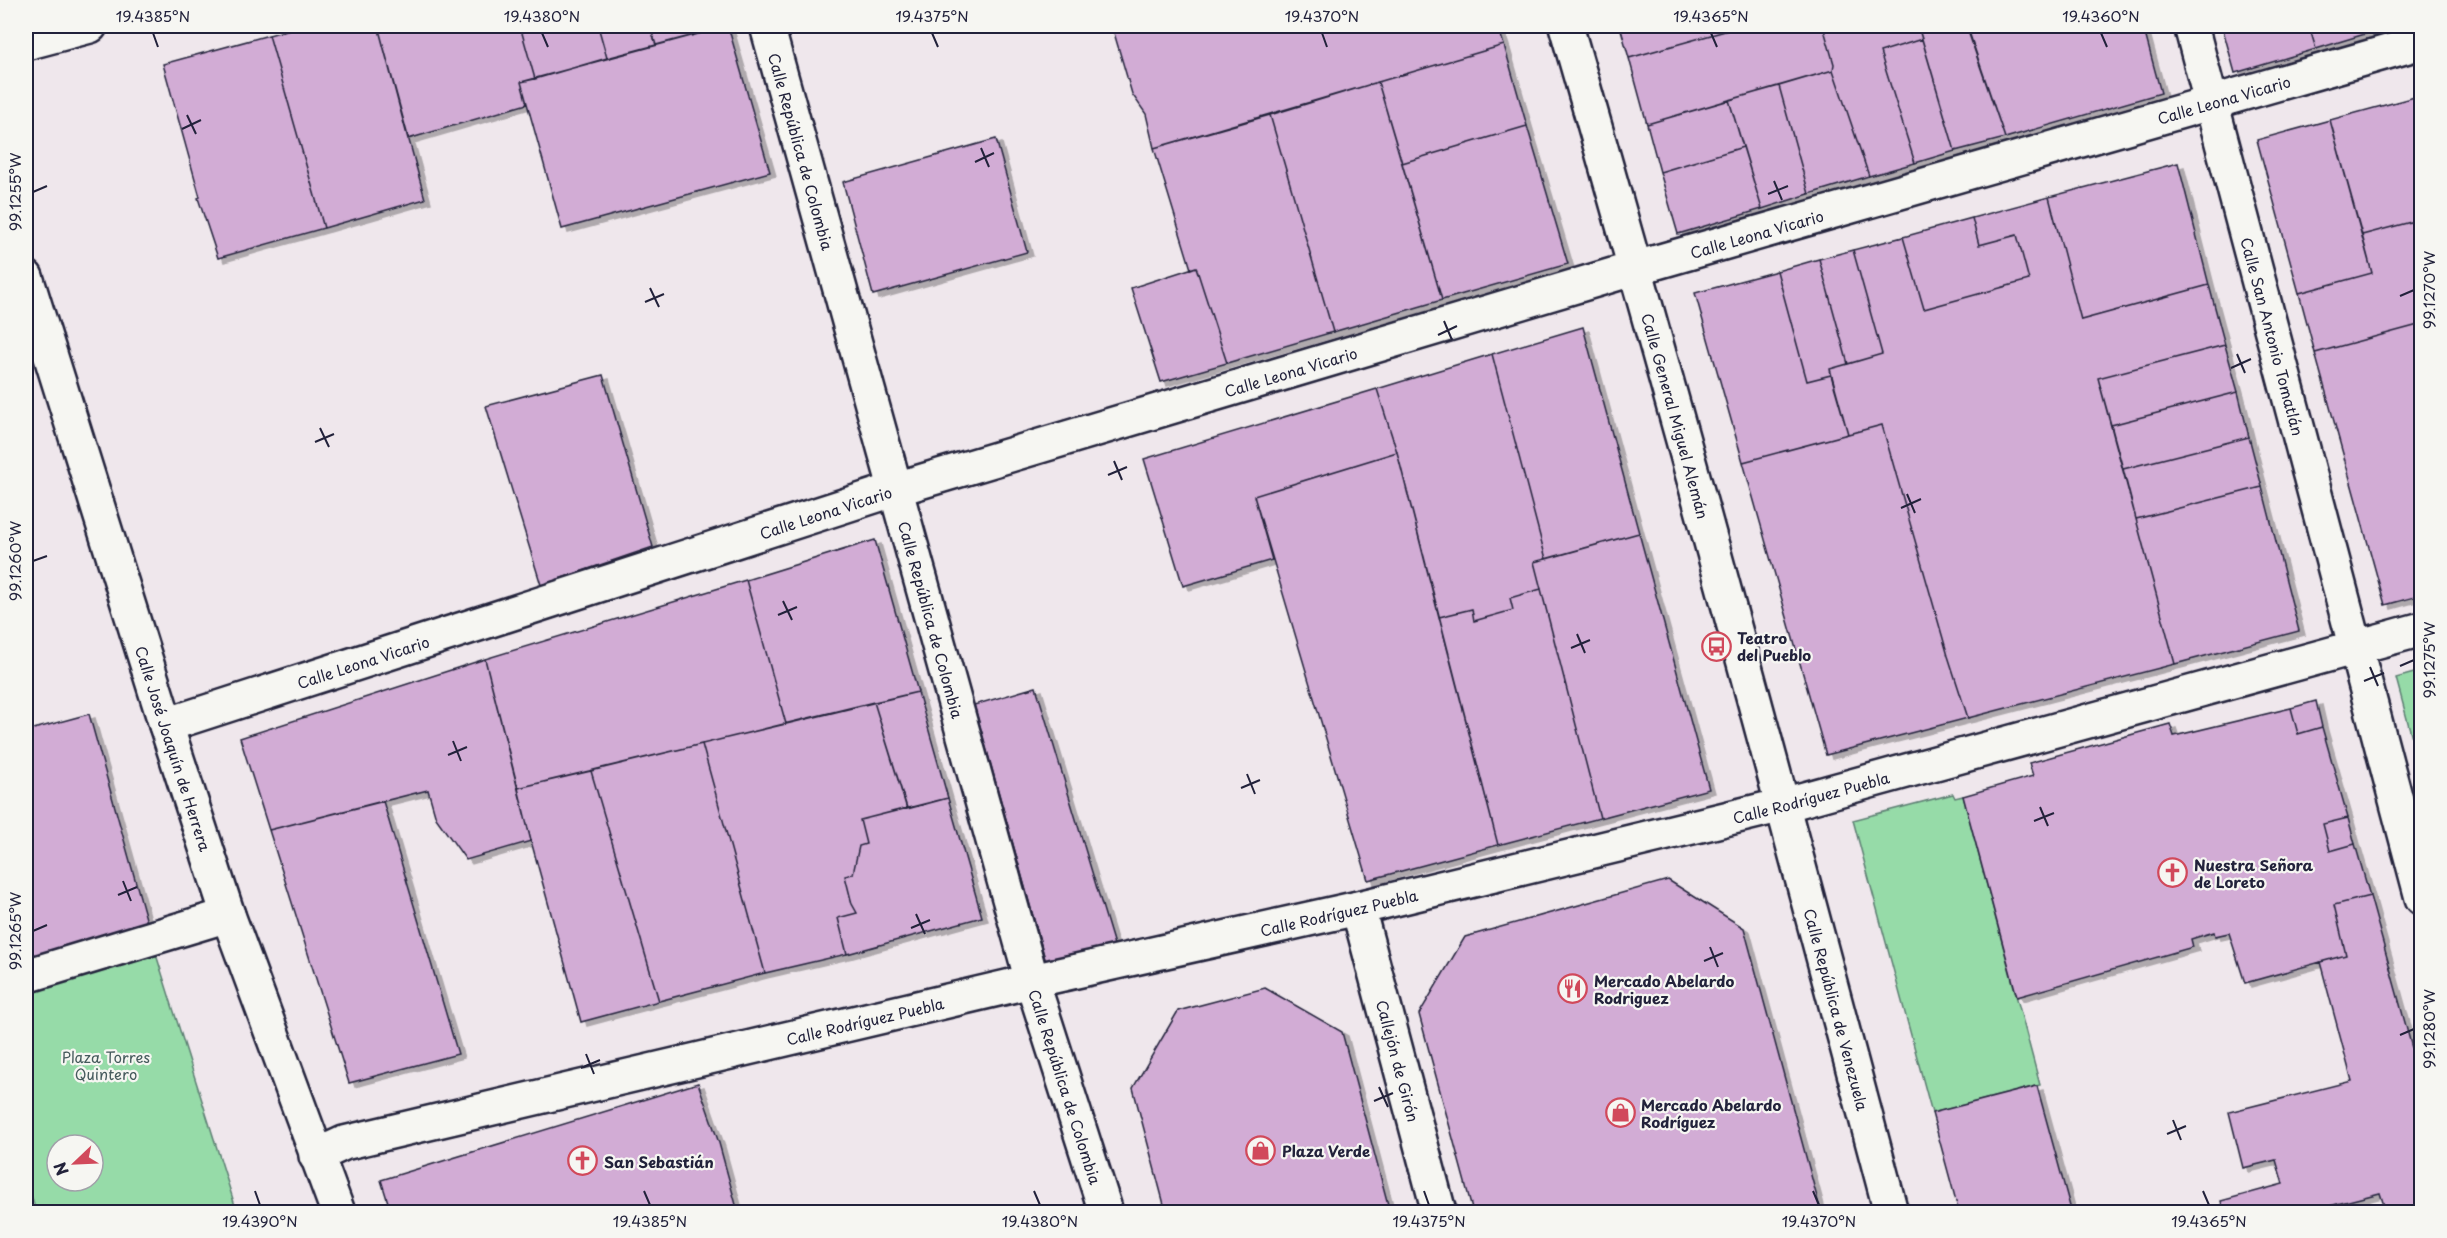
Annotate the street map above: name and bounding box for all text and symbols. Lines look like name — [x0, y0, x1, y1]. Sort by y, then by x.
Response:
text: 19.4385°N — [116, 4, 190, 27]
text: 19.4380°N — [504, 4, 580, 27]
text: 19.4375°N — [895, 4, 969, 27]
text: 19.4370°N — [1285, 4, 1359, 27]
text: 19.4365°N — [1673, 4, 1749, 27]
text: 19.4360°N — [2062, 4, 2140, 27]
street label: Calle República de Colombia — [763, 50, 840, 253]
street label: Calle Leona Vicario — [2154, 69, 2293, 129]
text: 99.1255°W — [3, 152, 26, 231]
street label: Calle Leona Vicario — [1687, 203, 1826, 263]
street label: Calle San Antonio Tomatlán — [2236, 235, 2310, 438]
text: 99.1270°W — [2417, 250, 2440, 329]
street label: Calle General Miguel Alemán — [1637, 310, 1716, 521]
street label: Calle Leona Vicario — [1221, 340, 1360, 402]
street label: Calle Leona Vicario — [756, 480, 894, 544]
street label: Calle República de Colombia — [893, 518, 970, 722]
text: 99.1260°W — [3, 520, 26, 601]
text: 99.1275°W — [2417, 621, 2440, 698]
place label: Teatro del Pueblo — [1737, 626, 1811, 666]
street label: Calle Leona Vicario — [294, 629, 432, 693]
bus stop icon: Teatro del Pueblo — [1700, 630, 1732, 662]
street label: Calle José Joaquín de Herrera — [130, 643, 218, 854]
street label: Calle Rodríguez Puebla — [1730, 765, 1892, 828]
place label: Nuestra Señora de Loreto — [2194, 853, 2314, 893]
church icon: Nuestra Señora de Loreto — [2157, 857, 2189, 889]
street label: Calle Rodríguez Puebla — [1258, 882, 1420, 941]
text: 99.1265°W — [3, 891, 26, 970]
street label: Calle República de Venezuela — [1799, 906, 1875, 1114]
place label: Mercado Abelardo Rodriguez — [1594, 969, 1735, 1009]
restaurant icon: Mercado Abelardo Rodriguez — [1557, 973, 1589, 1005]
street label: Calle República de Colombia — [1024, 986, 1108, 1188]
text: 99.1280°W — [2417, 988, 2440, 1069]
street label: Calle Rodríguez Puebla — [784, 991, 947, 1050]
street label: Callejón de Girón — [1371, 997, 1426, 1124]
park label: Plaza Torres Quintero — [62, 1045, 150, 1085]
place label: Mercado Abelardo Rodríguez — [1641, 1093, 1782, 1133]
shop icon: Mercado Abelardo Rodríguez — [1604, 1097, 1636, 1129]
north arrow — [45, 1133, 105, 1193]
shop icon: Plaza Verde — [1245, 1134, 1277, 1166]
place label: Plaza Verde — [1282, 1139, 1370, 1162]
church icon: San Sebastián — [567, 1145, 599, 1177]
place label: San Sebastián — [604, 1150, 714, 1173]
text: N — [47, 1159, 74, 1180]
text: 19.4390°N — [222, 1209, 298, 1232]
text: 19.4385°N — [613, 1209, 687, 1232]
text: 19.4380°N — [1002, 1209, 1078, 1232]
text: 19.4375°N — [1392, 1209, 1466, 1232]
text: 19.4370°N — [1782, 1209, 1856, 1232]
text: 19.4365°N — [2171, 1209, 2247, 1232]

